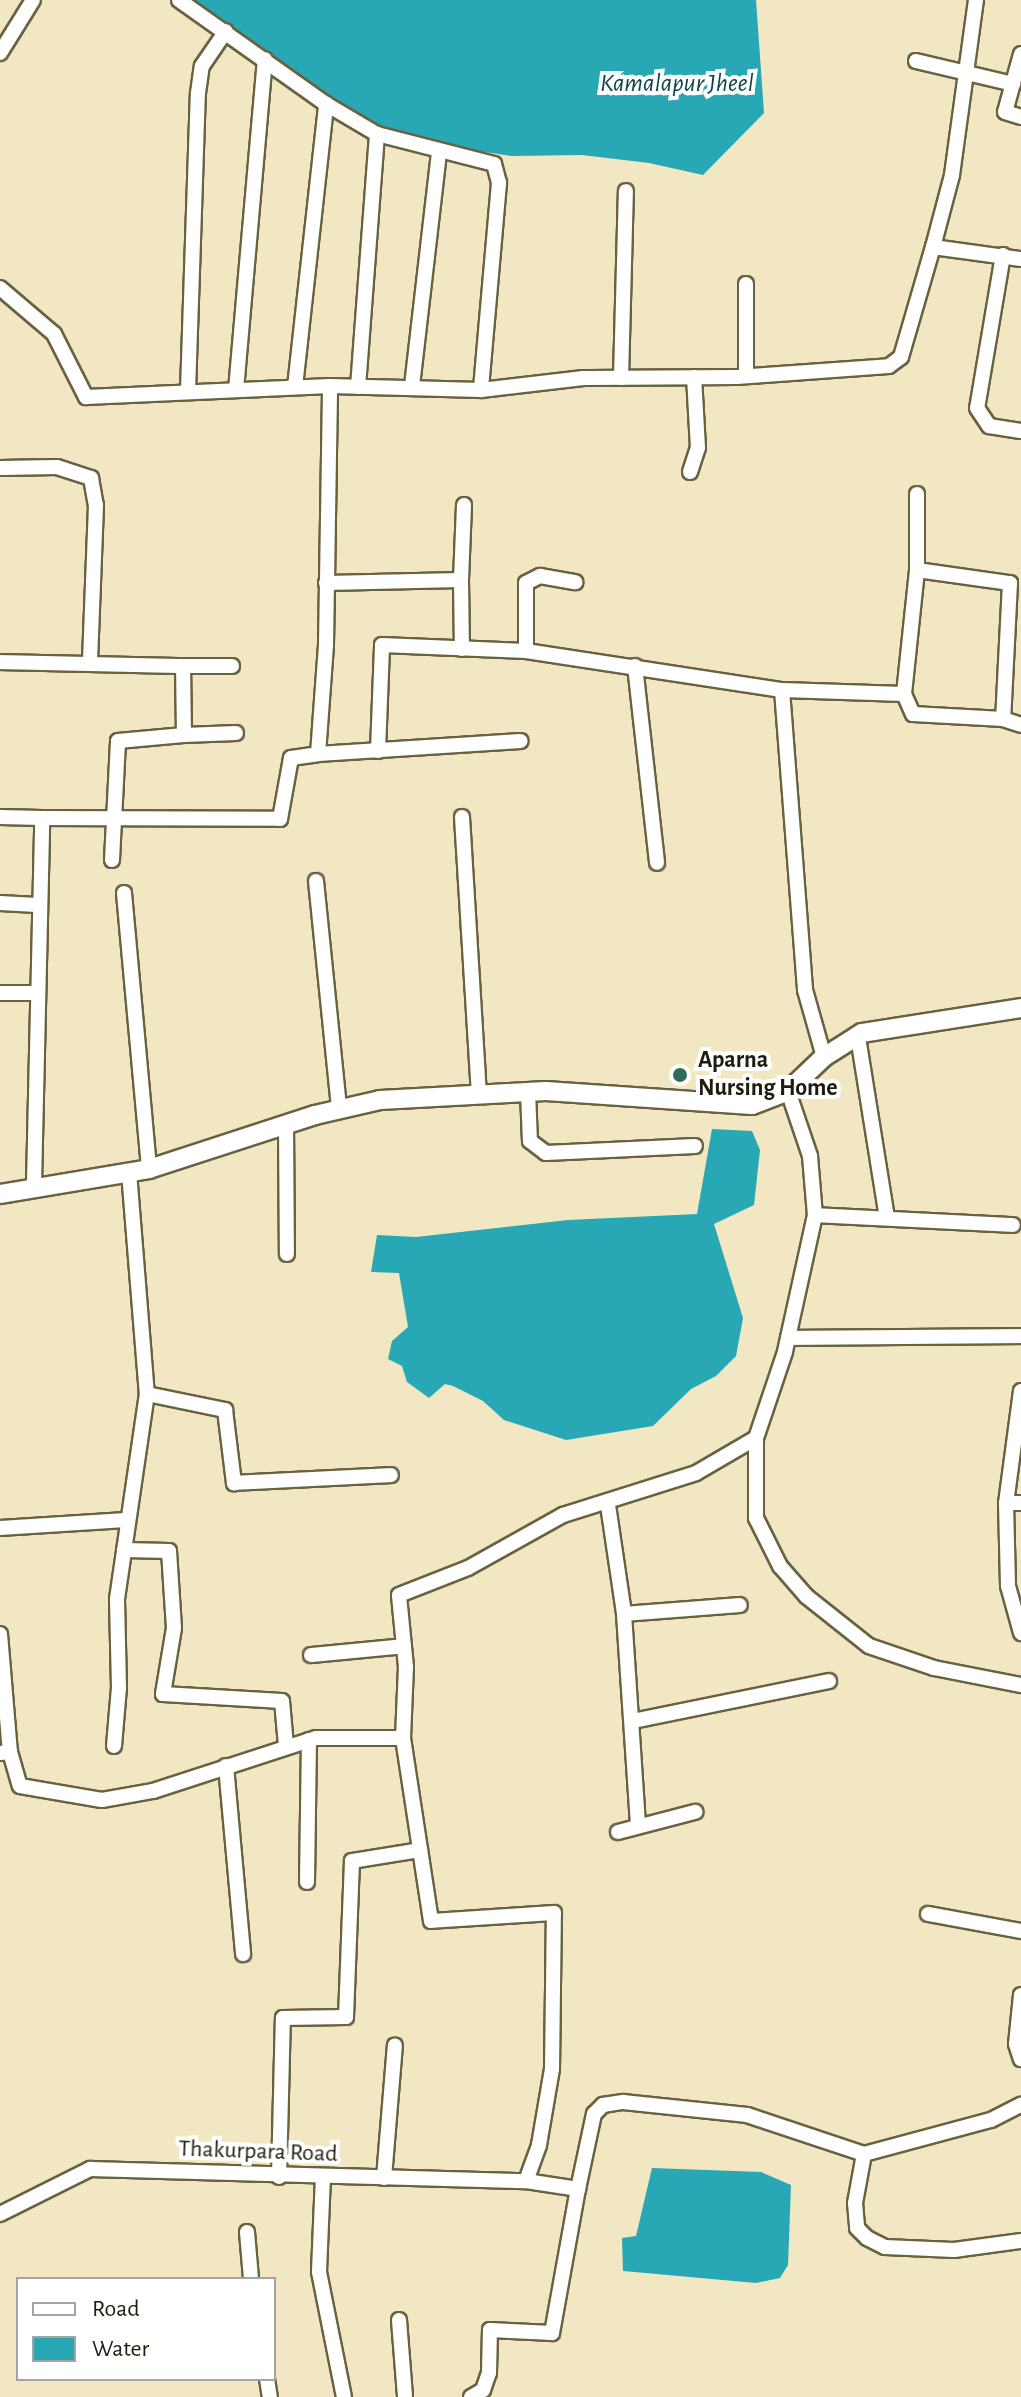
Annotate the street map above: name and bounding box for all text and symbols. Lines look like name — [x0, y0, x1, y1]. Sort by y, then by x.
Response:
water label: Kamalapur Jheel — [600, 68, 754, 100]
place label: Aparna Nursing Home — [698, 1047, 838, 1103]
marker: Aparna Nursing Home — [669, 1064, 691, 1086]
street label: Thakurpara Road — [178, 2135, 338, 2169]
legend — [16, 2277, 276, 2381]
text: Road — [92, 2297, 140, 2321]
text: Water — [92, 2337, 149, 2361]

